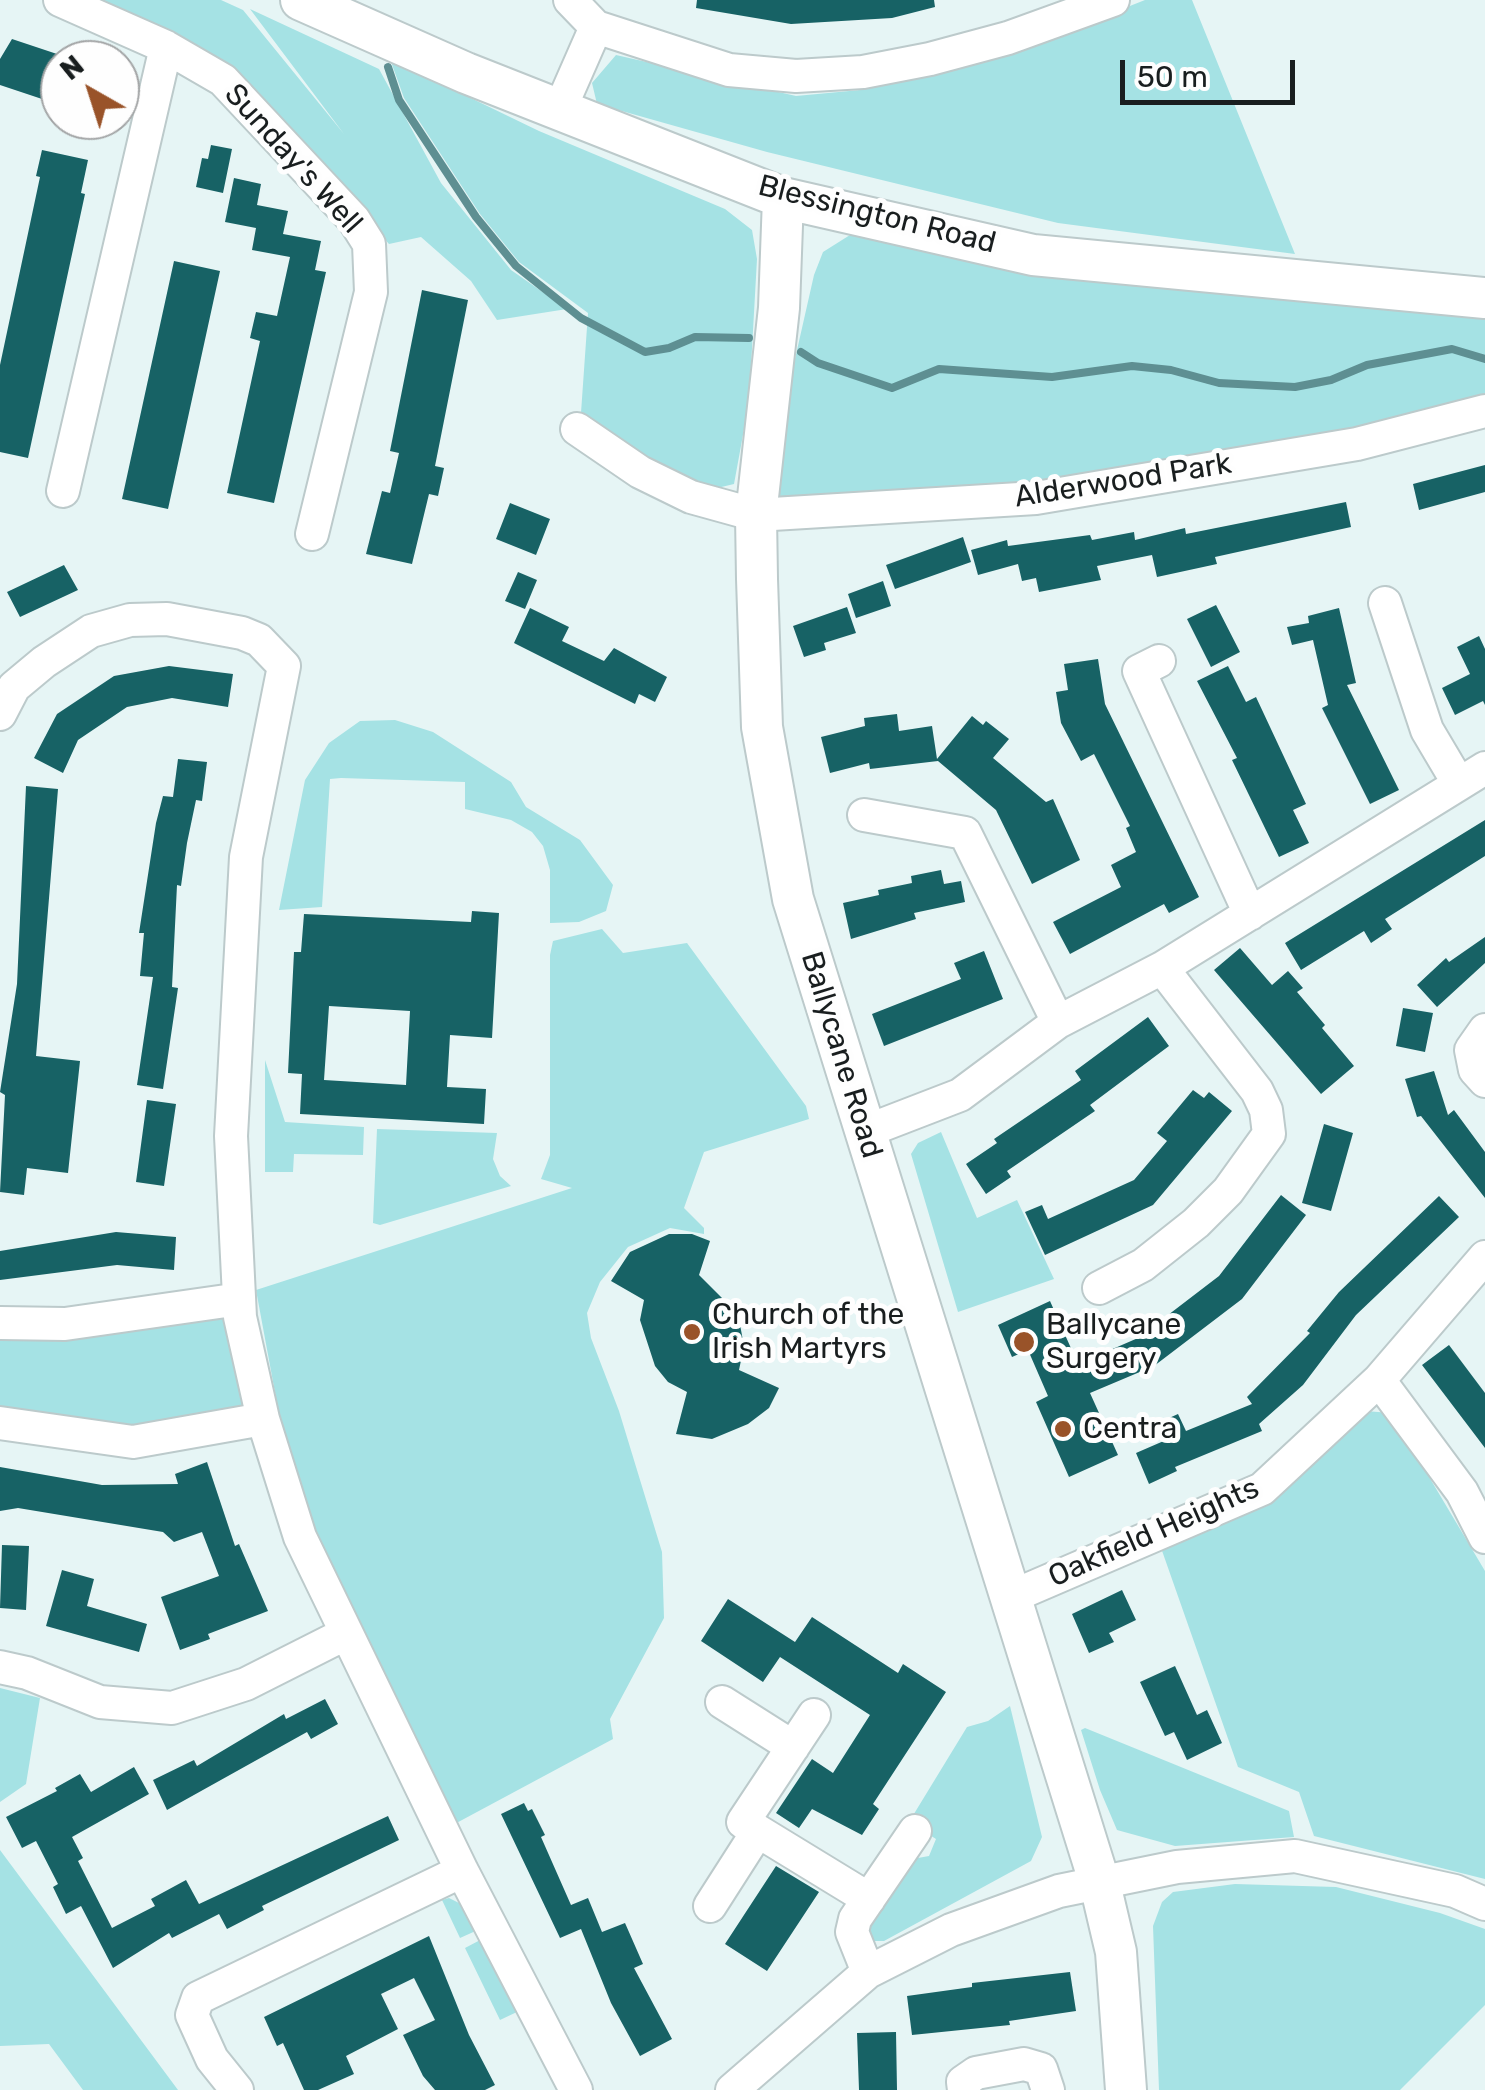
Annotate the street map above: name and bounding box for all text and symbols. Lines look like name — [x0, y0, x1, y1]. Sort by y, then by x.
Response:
north arrow — [40, 40, 140, 140]
scale bar — [1125, 40, 1300, 102]
text: N — [54, 49, 90, 87]
text: 50 m — [1137, 59, 1208, 95]
street label: Sunday's Well — [216, 77, 370, 241]
street label: Blessington Road — [754, 168, 1000, 262]
street label: Alderwood Park — [1012, 446, 1234, 516]
street label: Ballycane Road — [793, 948, 889, 1162]
place label: Church of the Irish Martyrs — [712, 1297, 904, 1368]
place label: Ballycane Surgery — [1046, 1307, 1181, 1378]
marker: Church of the Irish Martyrs — [681, 1321, 703, 1343]
marker: Ballycane Surgery — [1011, 1329, 1037, 1355]
place label: Centra — [1083, 1411, 1177, 1447]
marker: Centra — [1052, 1418, 1074, 1440]
street label: Oakfield Heights — [1043, 1470, 1265, 1596]

